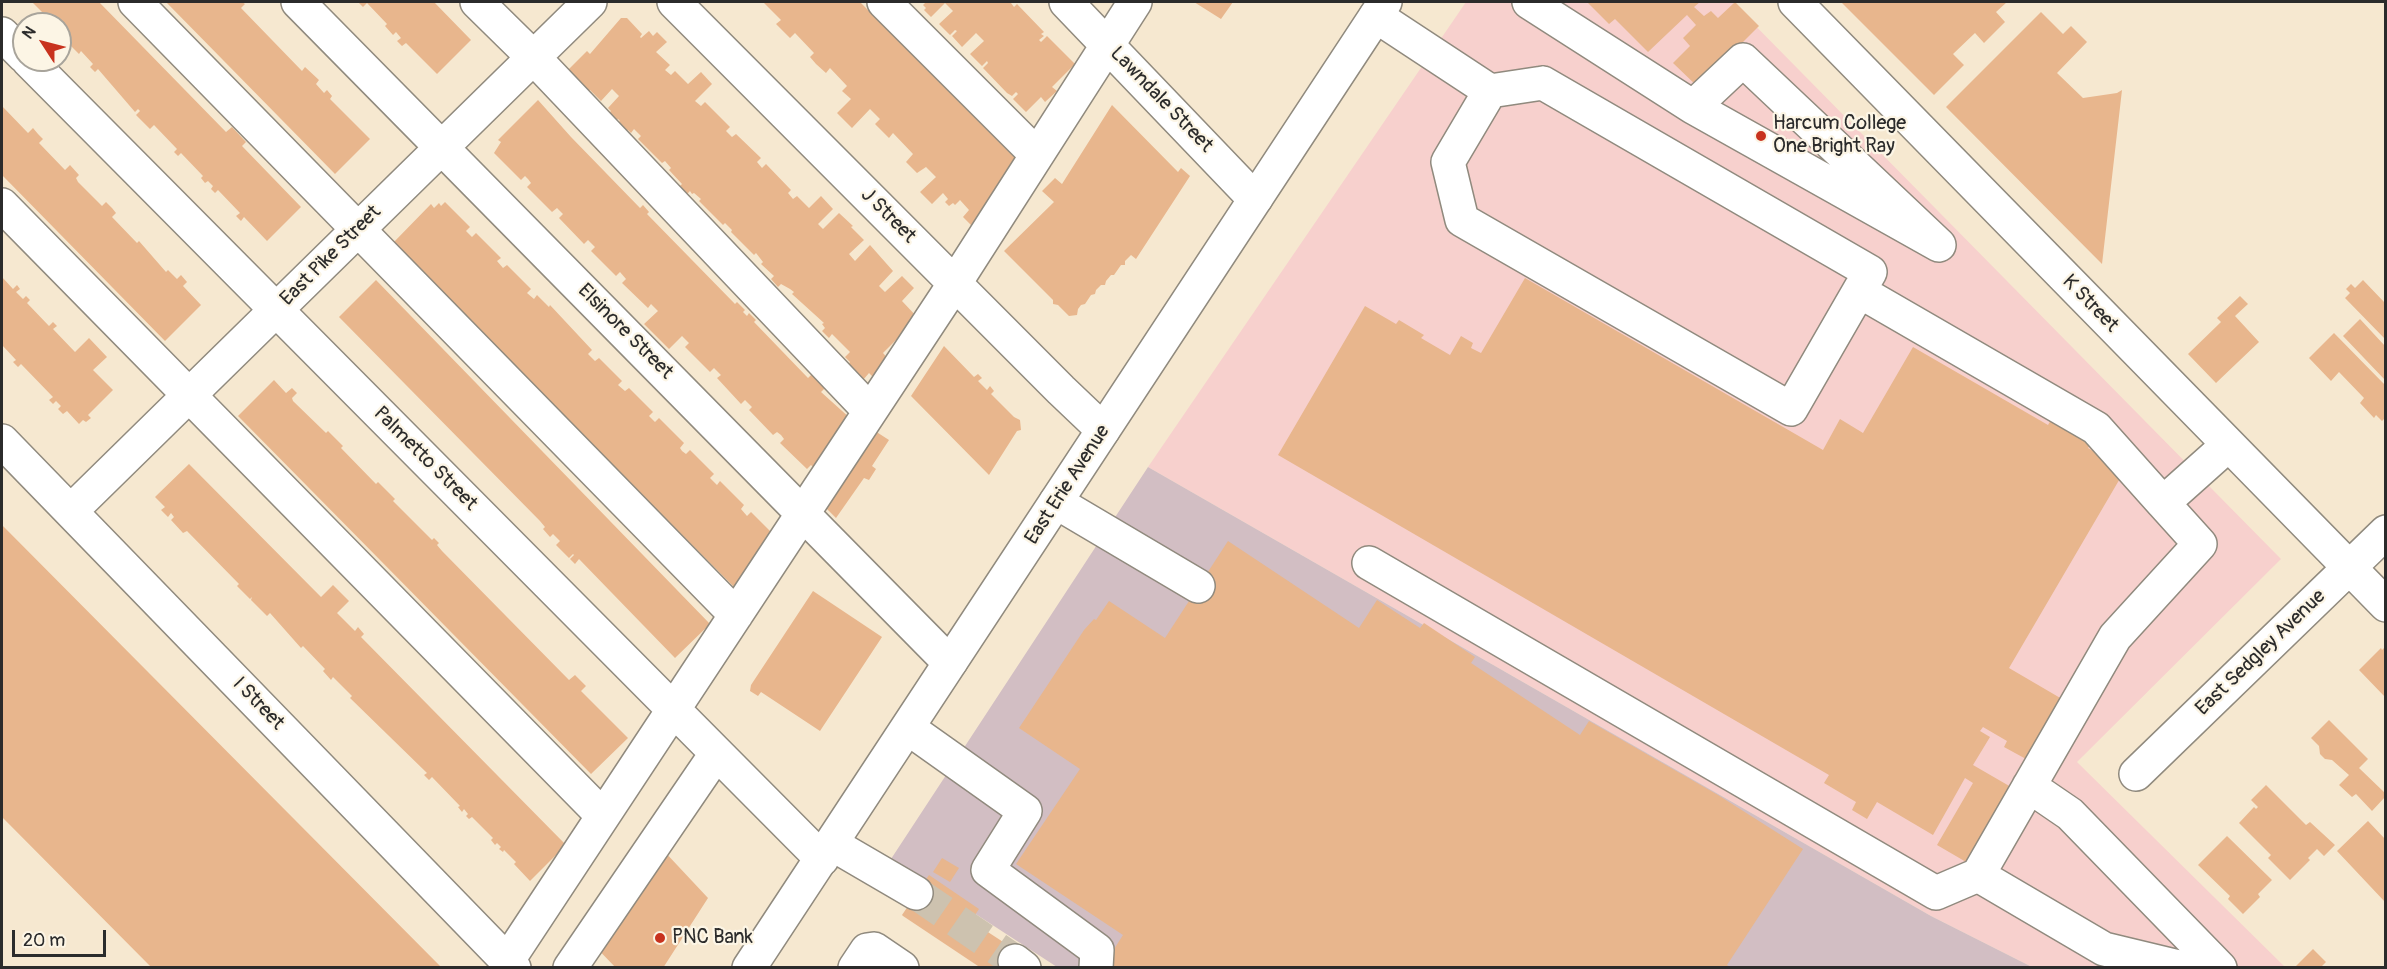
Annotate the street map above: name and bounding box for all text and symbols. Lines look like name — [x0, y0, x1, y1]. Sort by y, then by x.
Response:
north arrow — [12, 12, 72, 72]
text: N — [18, 22, 40, 43]
street label: Lawndale Street — [1105, 42, 1217, 158]
place label: Harcum College One Bright Ray — [1773, 112, 1906, 159]
marker: Harcum College One Bright Ray — [1754, 129, 1768, 143]
street label: J Street — [855, 183, 921, 249]
street label: East Pike Street — [276, 201, 386, 311]
street label: K Street — [2057, 270, 2123, 338]
street label: Elsinore Street — [572, 279, 678, 385]
street label: Palmetto Street — [368, 402, 482, 516]
street label: East Erie Avenue — [1020, 421, 1116, 549]
street label: East Sedgley Avenue — [2191, 585, 2331, 721]
street label: I Street — [227, 673, 289, 735]
scale bar — [15, 918, 110, 956]
place label: PNC Bank — [672, 926, 753, 950]
text: 20 m — [23, 929, 65, 952]
marker: PNC Bank — [653, 931, 667, 945]

